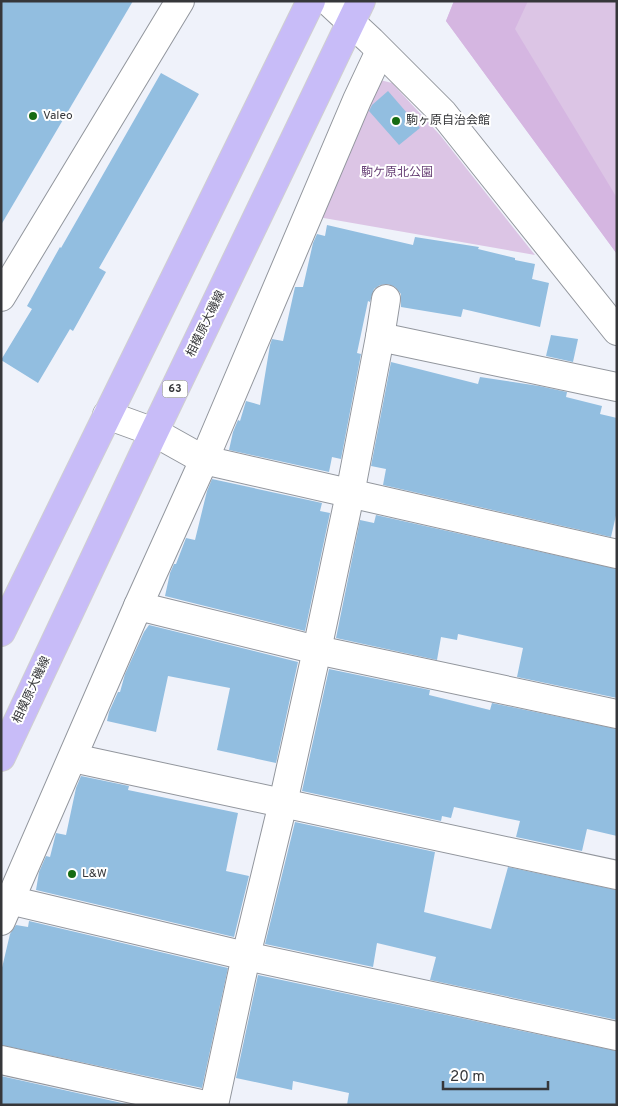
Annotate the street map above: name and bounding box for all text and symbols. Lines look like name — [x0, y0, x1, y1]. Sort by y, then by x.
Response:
place label: Valeo — [43, 108, 73, 124]
marker: Valeo — [27, 110, 39, 122]
place label: 駒ヶ原自治会館 — [406, 113, 490, 129]
marker: 駒ヶ原自治会館 — [390, 115, 402, 127]
park label: 駒ケ原北公園 — [361, 165, 433, 181]
street label: 相模原大磯線 — [183, 288, 229, 360]
road number: 63 — [162, 380, 188, 398]
street label: 相模原大磯線 — [10, 654, 54, 726]
place label: L&W — [82, 866, 107, 882]
marker: L&W — [66, 868, 78, 880]
scale bar — [443, 1058, 548, 1090]
text: 20 m — [450, 1068, 485, 1087]

